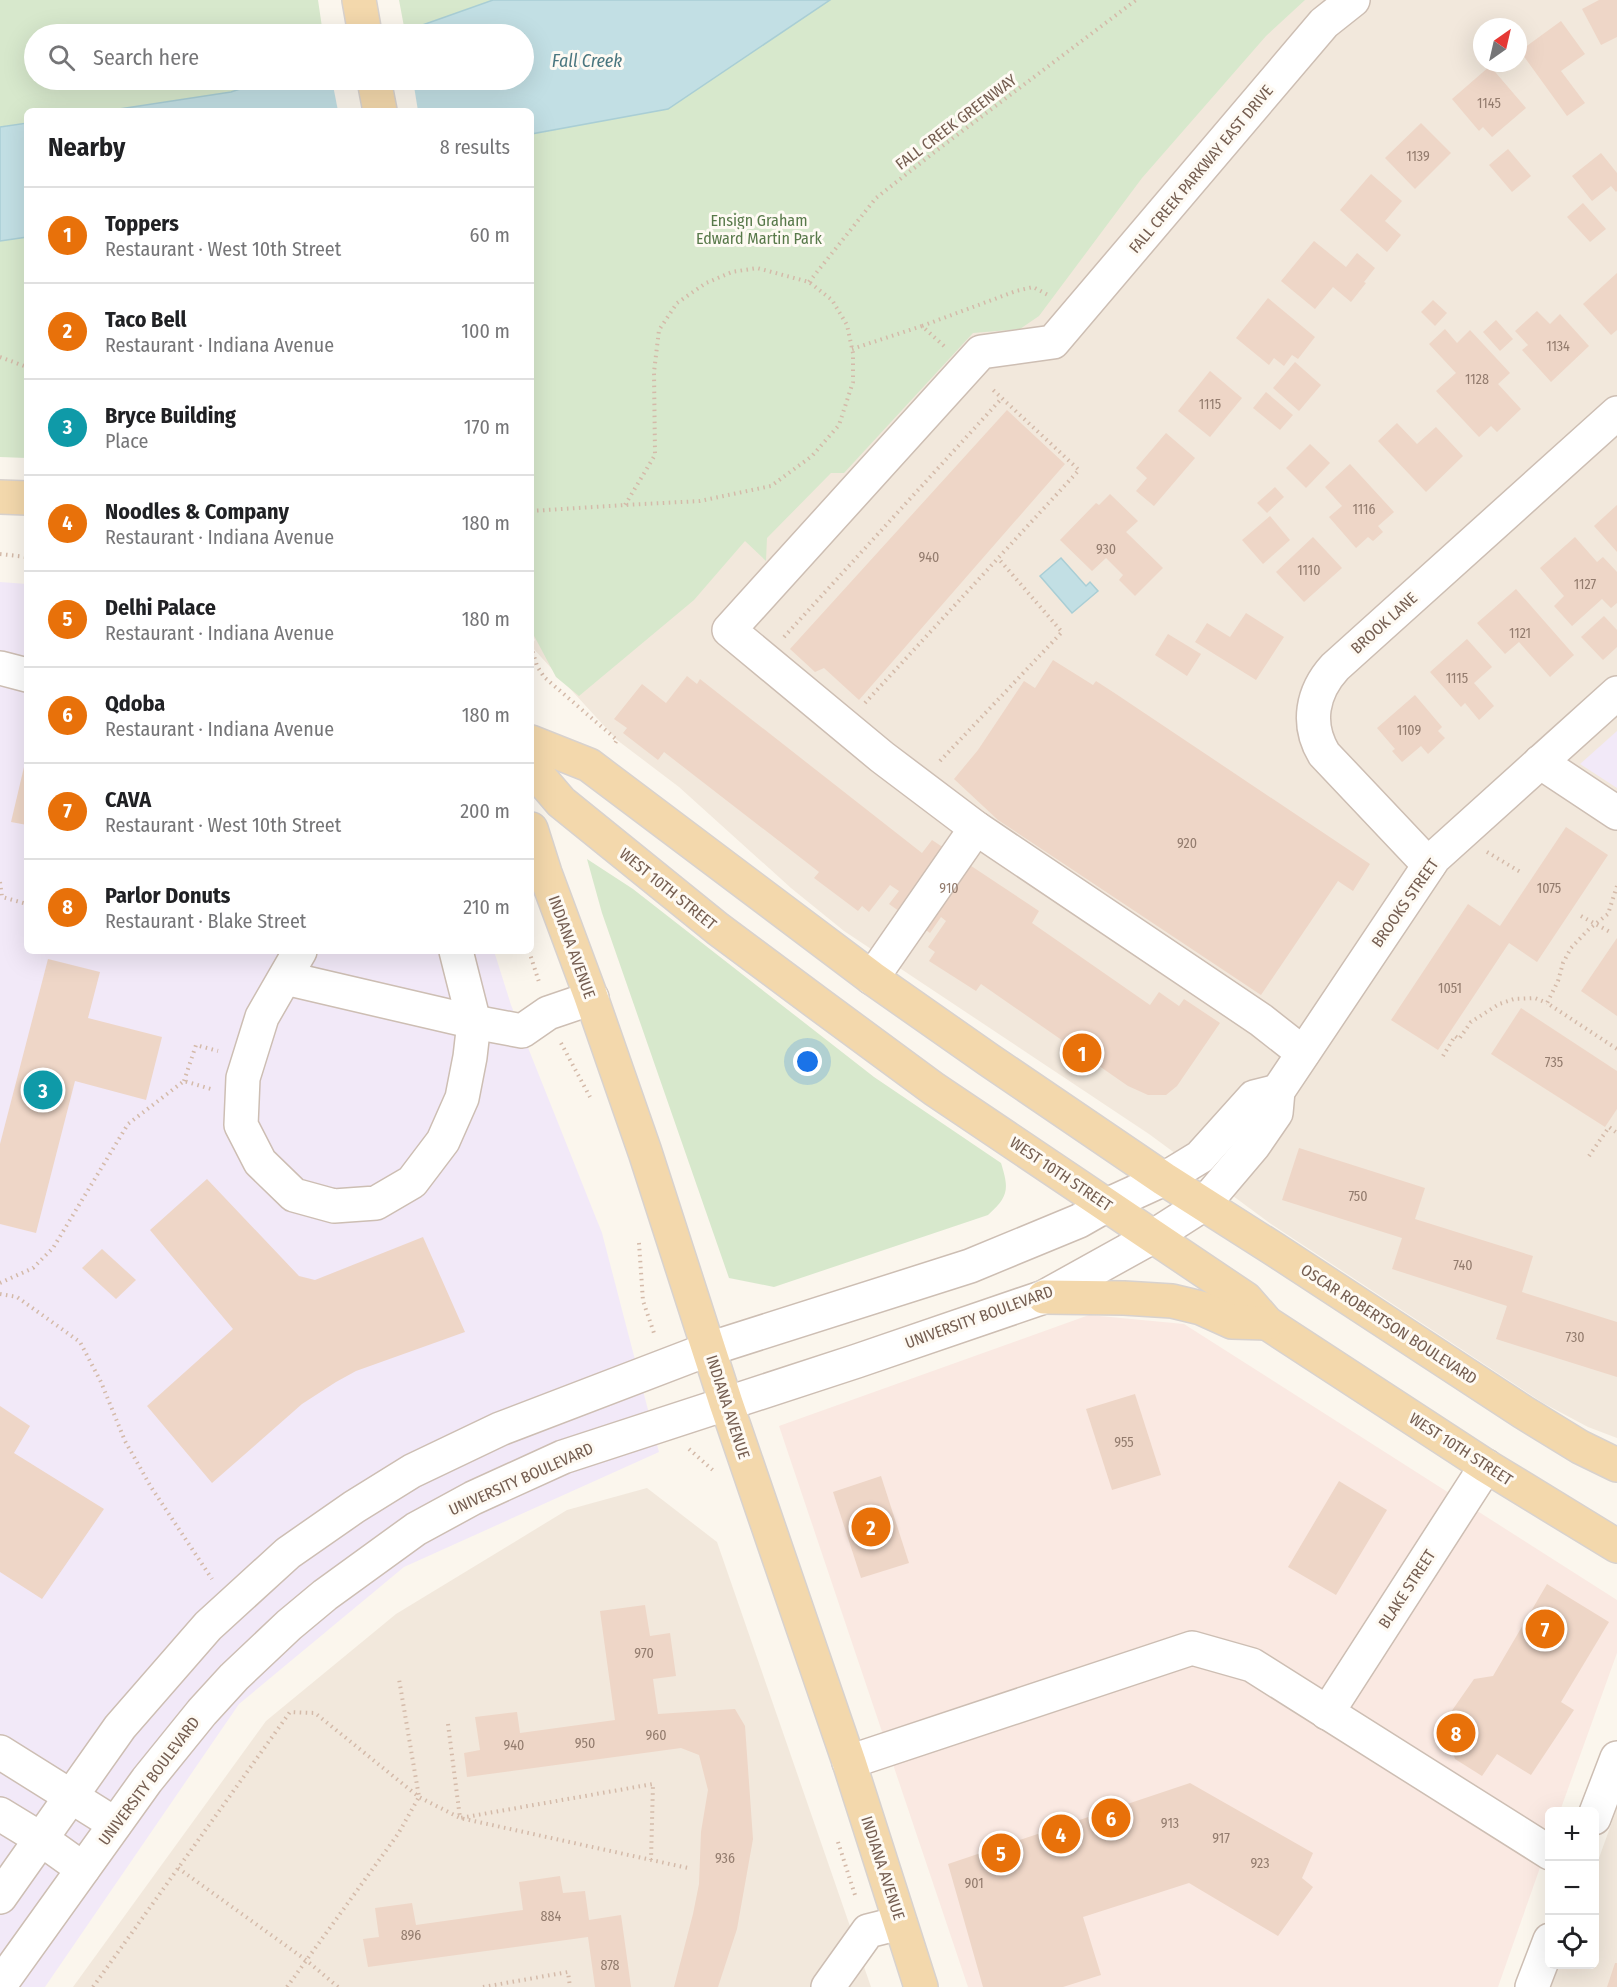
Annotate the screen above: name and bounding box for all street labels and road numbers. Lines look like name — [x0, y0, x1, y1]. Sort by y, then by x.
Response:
street label: FALL CREEK GREENWAY — [892, 70, 1020, 174]
street label: FALL CREEK PARKWAY EAST DRIVE — [1125, 81, 1277, 257]
street label: BROOK LANE — [1347, 588, 1421, 658]
street label: WEST 10TH STREET — [616, 844, 721, 934]
street label: BROOKS STREET — [1368, 855, 1443, 951]
street label: INDIANA AVENUE — [545, 893, 599, 1001]
street label: WEST 10TH STREET — [1006, 1133, 1116, 1216]
street label: OSCAR ROBERTSON BOULEVARD — [1297, 1260, 1481, 1388]
street label: UNIVERSITY BOULEVARD — [902, 1281, 1056, 1353]
street label: INDIANA AVENUE — [702, 1353, 754, 1461]
street label: WEST 10TH STREET — [1406, 1409, 1517, 1490]
street label: UNIVERSITY BOULEVARD — [446, 1439, 596, 1519]
street label: BLAKE STREET — [1374, 1546, 1440, 1632]
street label: UNIVERSITY BOULEVARD — [94, 1713, 204, 1849]
street label: INDIANA AVENUE — [857, 1814, 909, 1922]

